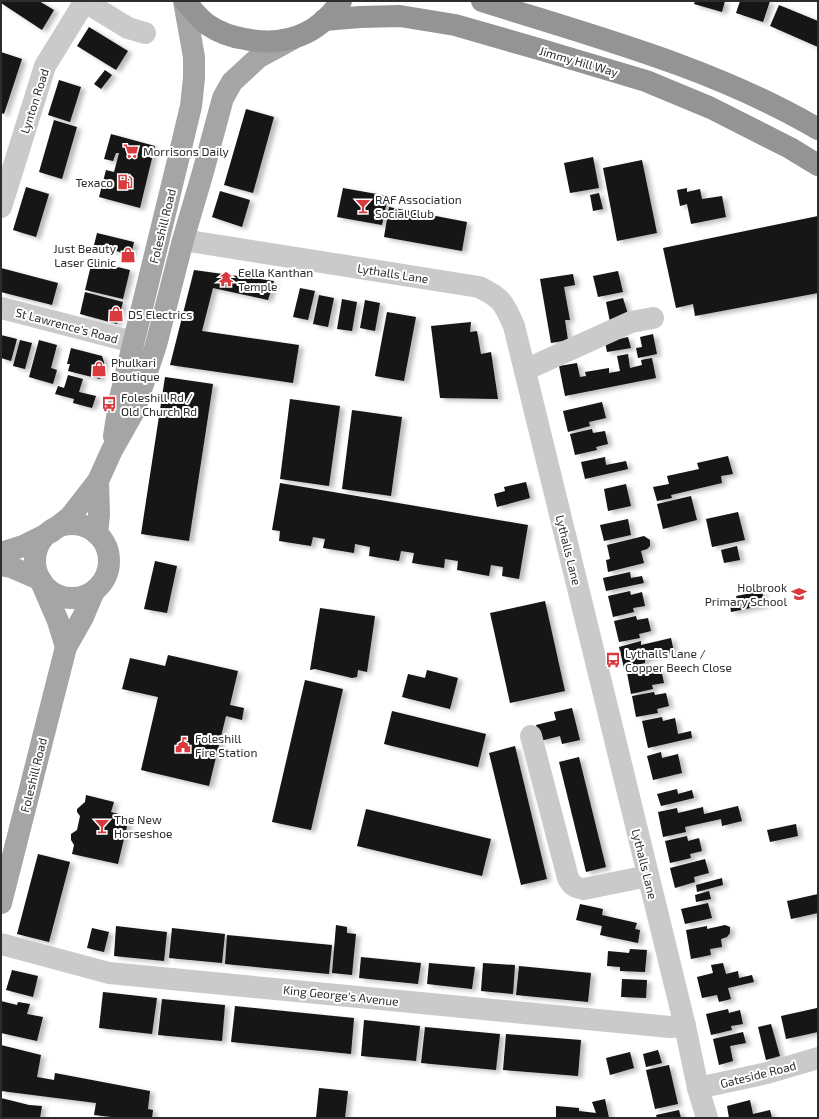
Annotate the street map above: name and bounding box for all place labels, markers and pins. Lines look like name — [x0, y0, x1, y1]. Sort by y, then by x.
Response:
supermarket icon: Morrisons Daily — [122, 142, 140, 160]
place label: Morrisons Daily — [143, 144, 229, 158]
fuel station icon: Texaco — [116, 173, 134, 191]
place label: Texaco — [75, 175, 113, 189]
place label: RAF Association Social Club — [375, 192, 462, 220]
bar icon: RAF Association Social Club — [354, 197, 372, 215]
place label: Just Beauty Laser Clinic — [54, 241, 117, 269]
shop icon: Just Beauty Laser Clinic — [119, 246, 137, 264]
place label: Eella Kanthan Temple — [238, 265, 313, 293]
temple icon: Eella Kanthan Temple — [217, 270, 235, 288]
shop icon: DS Electrics — [107, 305, 125, 323]
place label: DS Electrics — [128, 307, 192, 321]
place label: Phulkari Boutique — [111, 355, 160, 383]
shop icon: Phulkari Boutique — [90, 360, 108, 378]
place label: Foleshill Rd / Old Church Rd — [121, 390, 197, 418]
bus stop icon: Foleshill Rd / Old Church Rd — [100, 395, 118, 413]
place label: Holbrook Primary School — [705, 580, 787, 608]
school or university icon: Holbrook Primary School — [790, 585, 808, 603]
place label: Lythalls Lane / Copper Beech Close — [625, 646, 732, 674]
bus stop icon: Lythalls Lane / Copper Beech Close — [604, 651, 622, 669]
place label: Foleshill Fire Station — [195, 731, 257, 759]
public building icon: Foleshill Fire Station — [174, 736, 192, 754]
place label: The New Horseshoe — [114, 812, 173, 840]
bar icon: The New Horseshoe — [93, 817, 111, 835]

